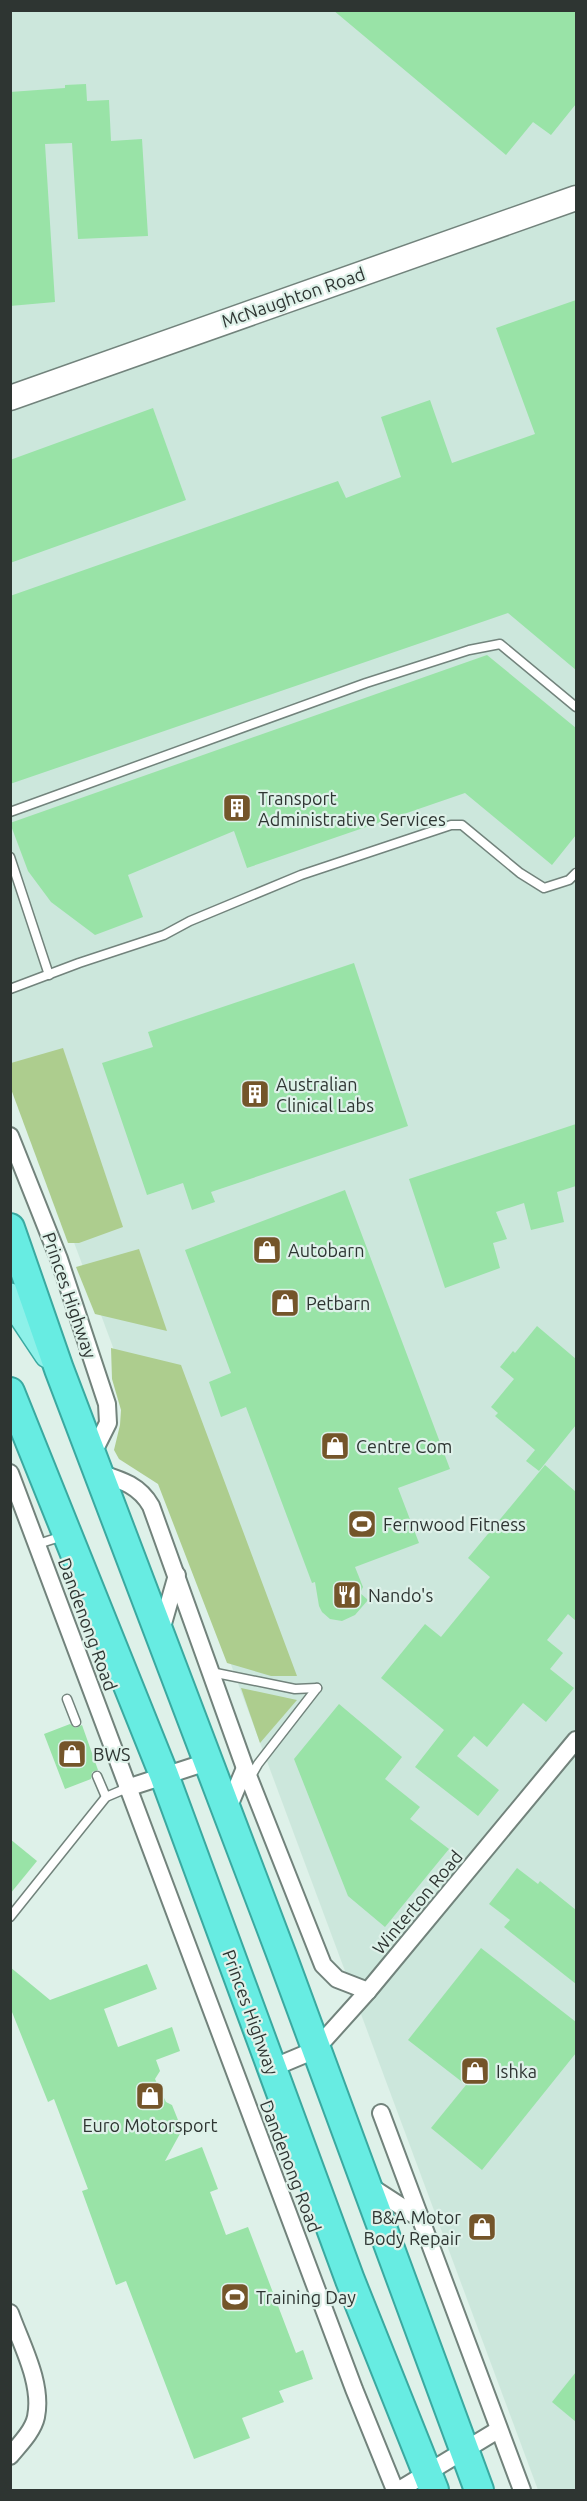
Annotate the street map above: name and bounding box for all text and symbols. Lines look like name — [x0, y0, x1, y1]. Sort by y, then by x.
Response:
street label: McNaughton Road — [219, 263, 367, 331]
place label: Transport Administrative Services — [258, 788, 446, 829]
building icon: Transport Administrative Services — [221, 792, 253, 824]
place label: Australian Clinical Labs — [276, 1074, 374, 1115]
building icon: Australian Clinical Labs — [239, 1078, 271, 1110]
street label: Princes Highway — [39, 1229, 101, 1361]
shop icon: Autobarn — [251, 1234, 283, 1266]
place label: Autobarn — [288, 1240, 364, 1260]
shop icon: Petbarn — [269, 1287, 301, 1319]
place label: Petbarn — [306, 1293, 370, 1313]
shop icon: Centre Com — [319, 1430, 351, 1462]
place label: Centre Com — [356, 1436, 452, 1456]
sports icon: Fernwood Fitness — [346, 1508, 378, 1540]
place label: Fernwood Fitness — [383, 1514, 526, 1534]
street label: Dandenong Road — [55, 1555, 121, 1693]
restaurant icon: Nando's — [331, 1579, 363, 1611]
place label: Nando's — [368, 1585, 433, 1605]
shop icon: BWS — [56, 1738, 88, 1770]
place label: BWS — [93, 1744, 130, 1764]
street label: Winterton Road — [368, 1846, 466, 1958]
street label: Princes Highway — [219, 1947, 283, 2078]
shop icon: Ishka — [459, 2055, 491, 2087]
place label: Ishka — [496, 2061, 537, 2081]
shop icon: Euro Motorsport — [134, 2080, 166, 2112]
street label: Dandenong Road — [257, 2097, 325, 2235]
place label: Euro Motorsport — [82, 2115, 218, 2135]
place label: B&A Motor Body Repair — [364, 2207, 461, 2248]
shop icon: B&A Motor Body Repair — [466, 2211, 498, 2243]
sports icon: Training Day — [219, 2281, 251, 2313]
place label: Training Day — [256, 2287, 356, 2307]

